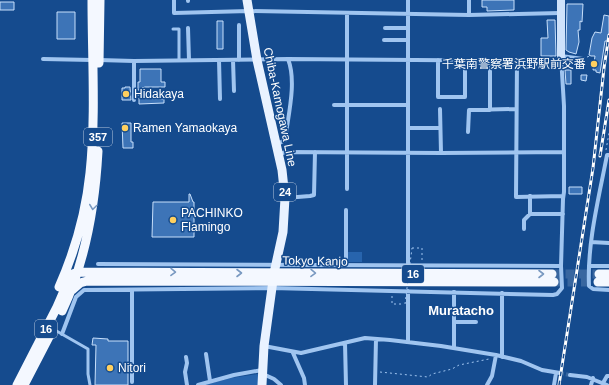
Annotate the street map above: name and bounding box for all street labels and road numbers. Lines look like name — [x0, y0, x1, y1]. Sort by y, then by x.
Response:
street label: Chiba-Kamogawa Line — [261, 46, 300, 168]
road number: 357 — [84, 128, 112, 146]
road number: 24 — [274, 183, 296, 201]
street label: Tokyo Kanjo — [282, 253, 348, 269]
road number: 16 — [402, 265, 424, 283]
road number: 16 — [35, 320, 57, 338]

